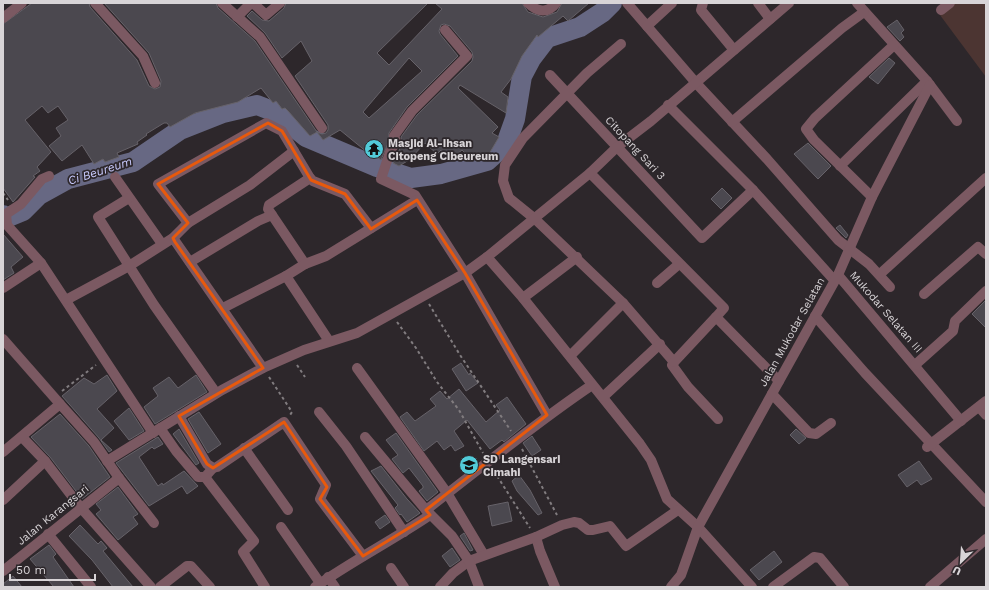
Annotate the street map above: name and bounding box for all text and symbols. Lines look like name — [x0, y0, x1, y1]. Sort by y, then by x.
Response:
street label: Citopang Sari 3 — [602, 114, 668, 182]
place label: Masjid Al-Ihsan Citopeng Cibeureum — [388, 137, 498, 163]
temple icon: Masjid Al-Ihsan Citopeng Cibeureum — [363, 138, 385, 160]
water label: Ci Beureum — [66, 154, 134, 188]
street label: Mukodar Selatan III — [847, 269, 925, 355]
street label: Jalan Mukodar Selatan — [757, 275, 827, 389]
place label: SD Langensari Cimahi — [483, 453, 560, 479]
school or university icon: SD Langensari Cimahi — [458, 454, 480, 476]
street label: Jalan Karangsari — [15, 482, 91, 548]
north arrow — [941, 542, 981, 582]
scale bar — [10, 556, 95, 582]
text: 50 m — [16, 563, 46, 577]
text: U — [951, 563, 963, 578]

